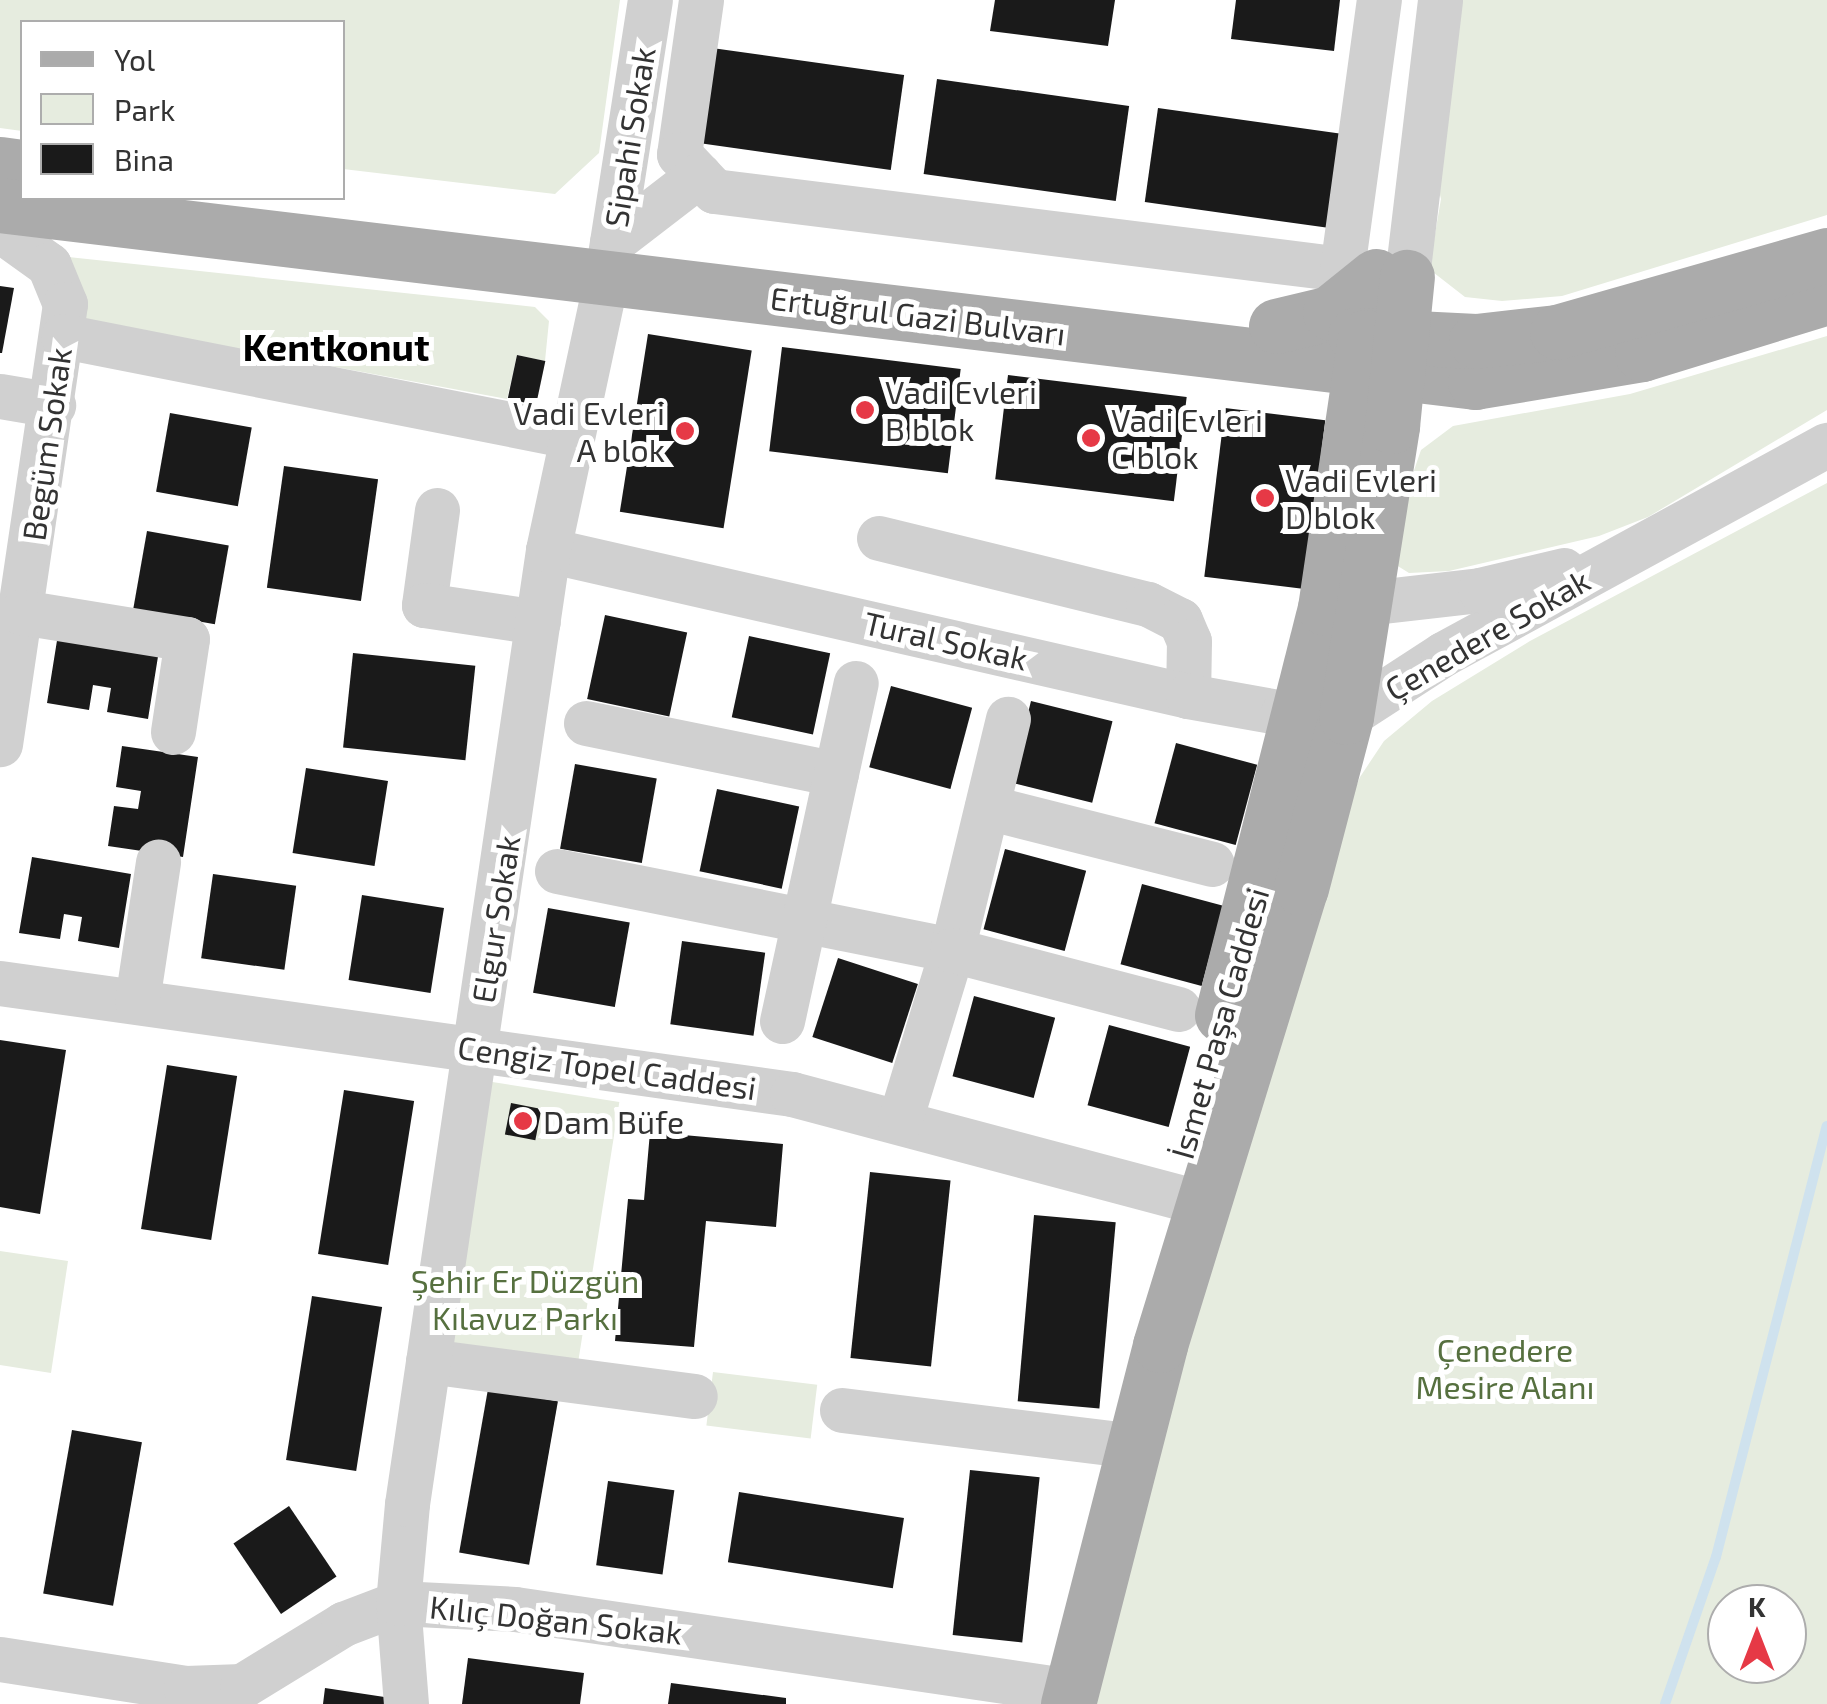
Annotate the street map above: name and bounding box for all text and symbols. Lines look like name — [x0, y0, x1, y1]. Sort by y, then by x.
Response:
legend — [20, 20, 345, 200]
text: Yol — [114, 41, 155, 77]
street label: Sipahi Sokak — [596, 44, 662, 230]
text: Park — [114, 91, 175, 127]
text: Bina — [114, 141, 174, 177]
street label: Ertuğrul Gazi Bulvarı — [768, 278, 1068, 352]
district label: Kentkonut — [242, 324, 430, 370]
street label: Begüm Sokak — [13, 345, 79, 543]
place label: Vadi Evleri B blok — [885, 373, 1037, 448]
place label: Vadi Evleri A blok — [513, 394, 665, 469]
marker: Vadi Evleri B blok — [854, 399, 876, 421]
place label: Vadi Evleri C blok — [1111, 401, 1263, 476]
marker: Vadi Evleri A blok — [674, 420, 696, 442]
marker: Vadi Evleri C blok — [1080, 427, 1102, 449]
place label: Vadi Evleri D blok — [1285, 461, 1437, 536]
marker: Vadi Evleri D blok — [1254, 487, 1276, 509]
street label: Çenedere Sokak — [1378, 560, 1596, 708]
street label: Tural Sokak — [860, 602, 1032, 678]
street label: Elgur Sokak — [463, 832, 527, 1006]
street label: İsmet Paşa Caddesi — [1162, 883, 1276, 1163]
street label: Cengiz Topel Caddesi — [454, 1027, 760, 1107]
place label: Dam Büfe — [543, 1102, 684, 1140]
marker: Dam Büfe — [512, 1110, 534, 1132]
park label: Şehir Er Düzgün Kılavuz Parkı — [410, 1262, 640, 1337]
park label: Çenedere Mesire Alanı — [1415, 1331, 1595, 1406]
north arrow — [1707, 1584, 1807, 1684]
street label: Kılıç Doğan Sokak — [428, 1587, 684, 1651]
text: K — [1748, 1589, 1766, 1623]

